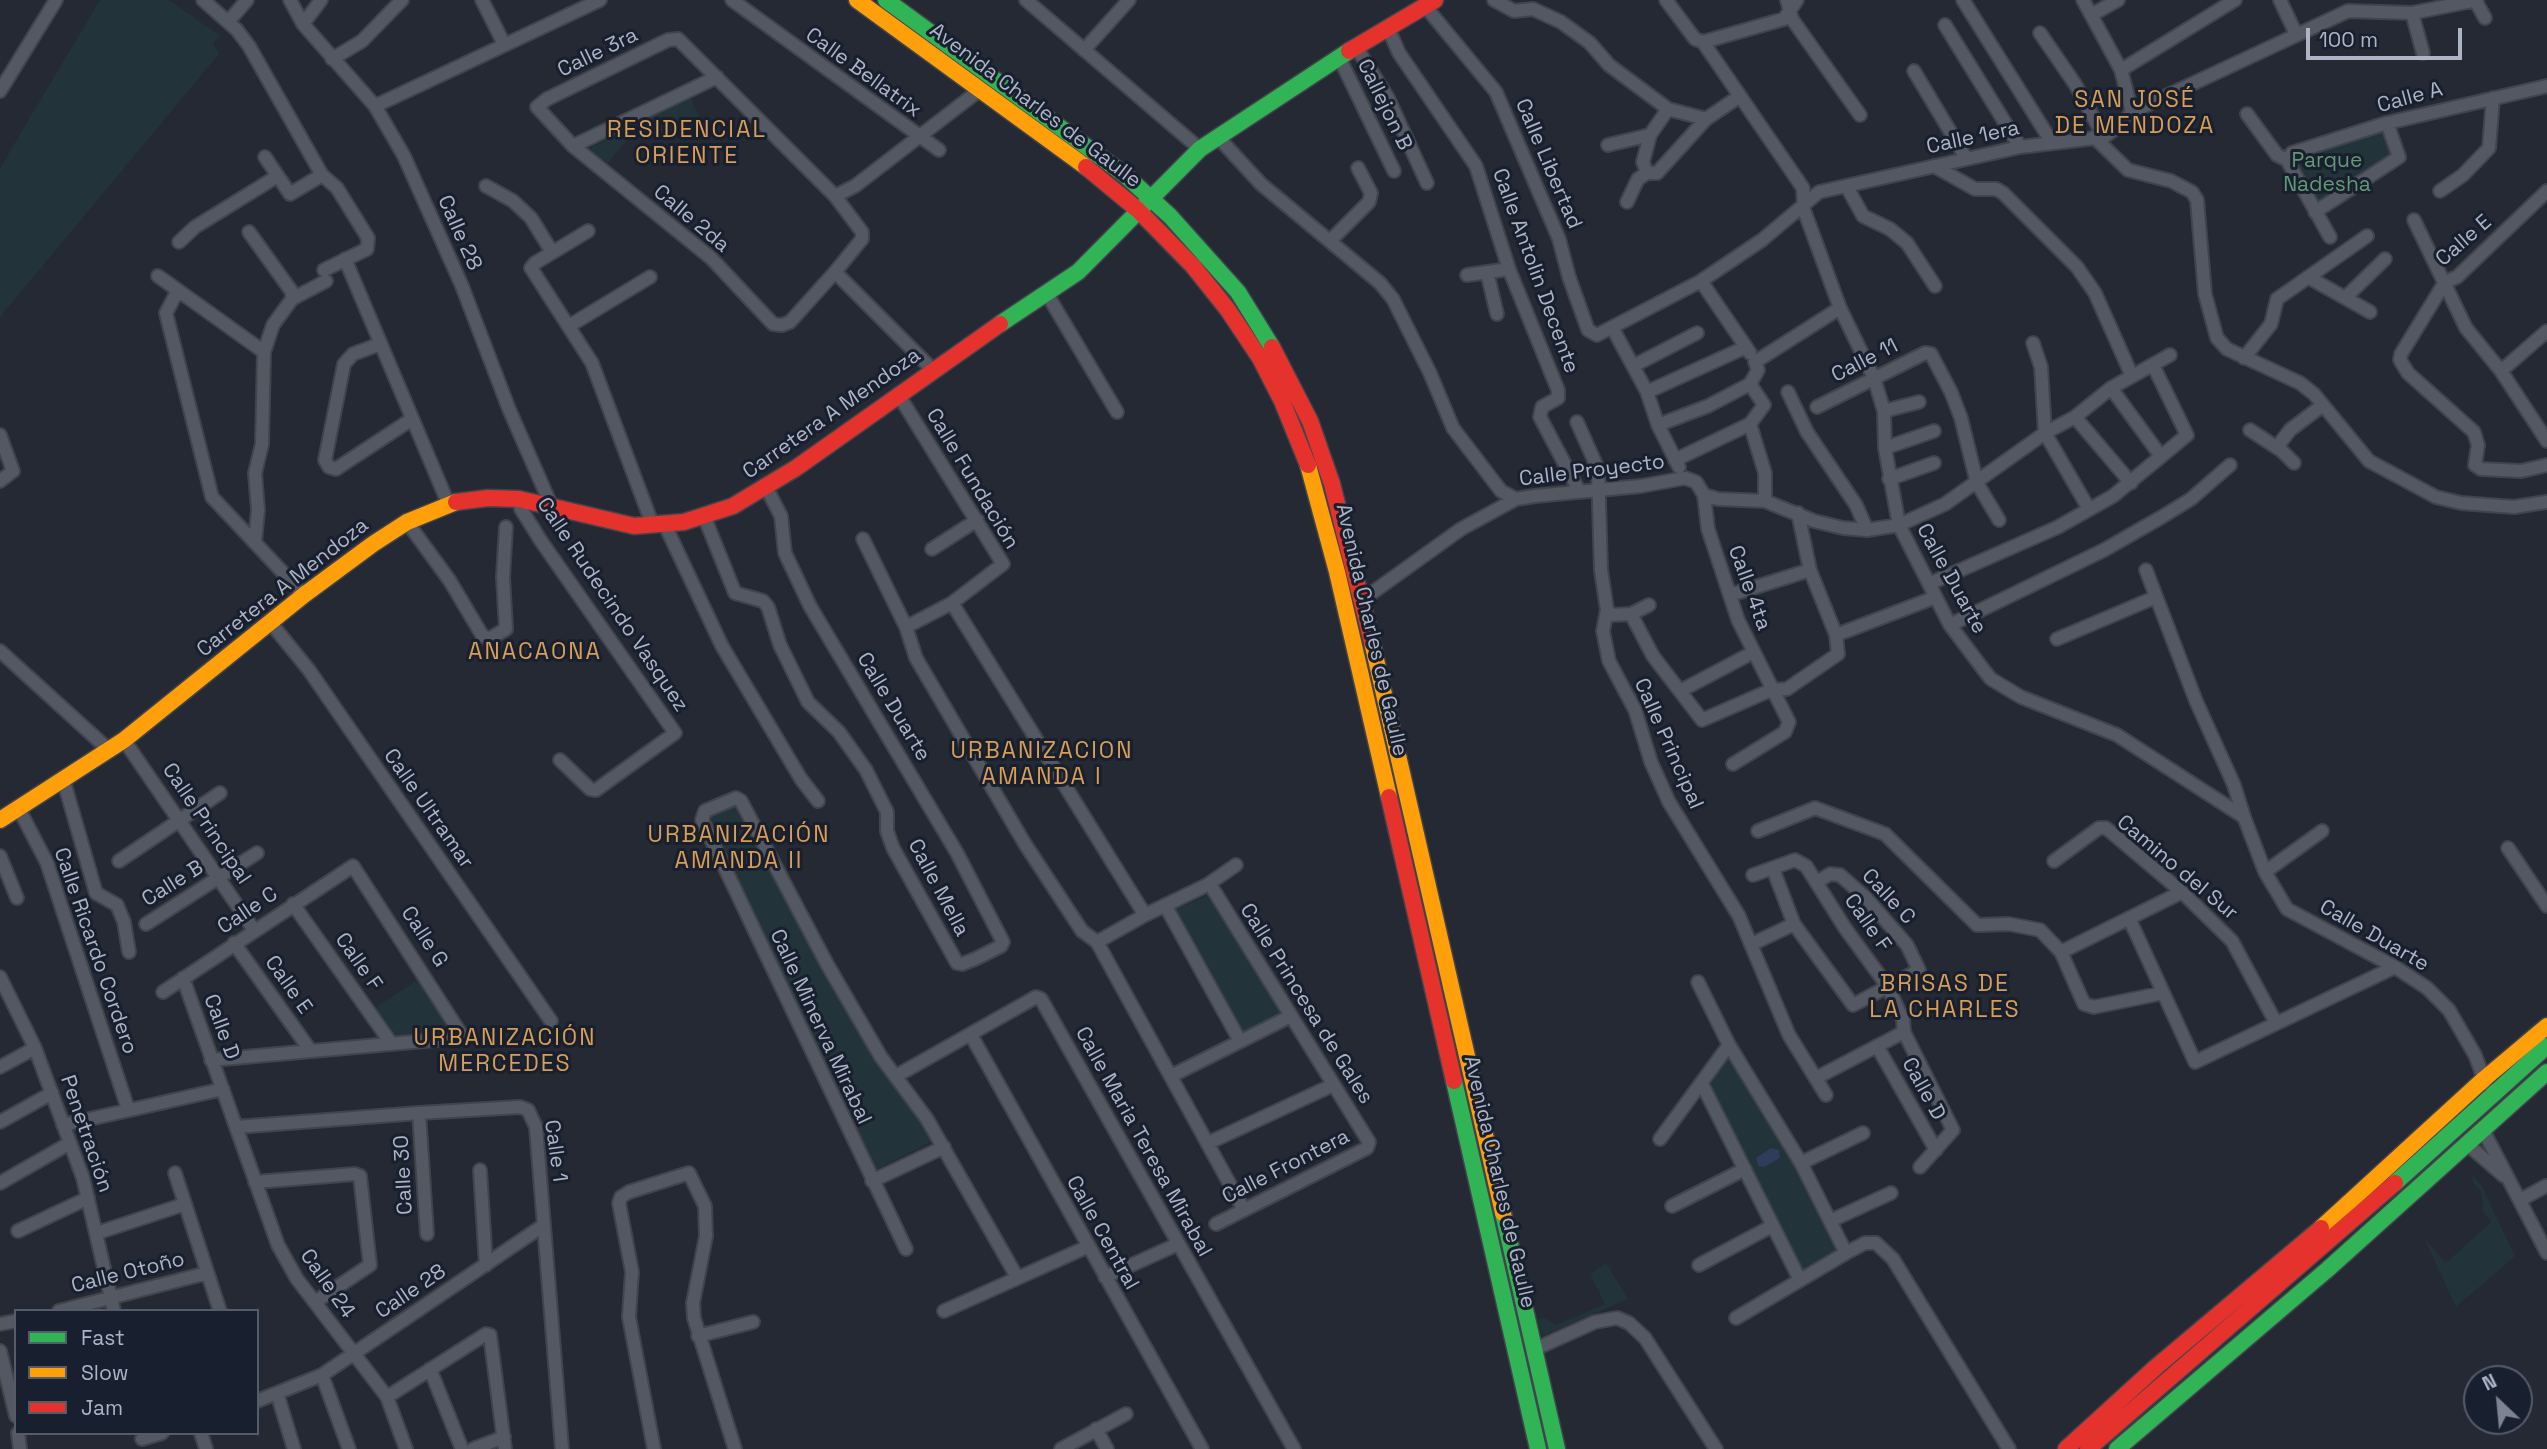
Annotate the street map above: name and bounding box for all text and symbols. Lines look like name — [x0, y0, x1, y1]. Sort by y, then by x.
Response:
scale bar — [2309, 14, 2465, 58]
street label: Avenida Charles de Gaulle — [924, 18, 1146, 194]
street label: Calle 3ra — [554, 23, 642, 83]
street label: Calle Bellatrix — [800, 23, 926, 123]
text: 100 m — [2319, 26, 2378, 53]
street label: Callejon B — [1351, 55, 1417, 155]
street label: Calle A — [2374, 77, 2446, 119]
district label: SAN JOSÉ DE MENDOZA — [2056, 87, 2214, 141]
street label: Calle Libertad — [1509, 95, 1587, 233]
street label: Calle 1era — [1924, 116, 2022, 160]
district label: RESIDENCIAL ORIENTE — [608, 117, 766, 171]
park label: Parque Nadesha — [2283, 148, 2371, 198]
street label: Calle Antolin Decente — [1486, 165, 1584, 377]
street label: Calle 2da — [648, 180, 734, 258]
street label: Calle 28 — [431, 192, 487, 274]
street label: Calle E — [2431, 210, 2497, 272]
street label: Calle 11 — [1828, 334, 1902, 388]
street label: Carretera A Mendoza — [738, 343, 926, 485]
street label: Calle Fundación — [920, 404, 1024, 554]
street label: Calle Proyecto — [1518, 450, 1666, 492]
street label: Calle Rudecindo Vasquez — [531, 493, 693, 717]
street label: Avenida Charles de Gaulle — [1330, 501, 1412, 759]
street label: Carretera A Mendoza — [192, 513, 374, 663]
street label: Calle Duarte — [1910, 519, 1992, 639]
street label: Calle 4ta — [1722, 542, 1776, 634]
district label: ANACAONA — [469, 639, 601, 667]
street label: Calle Duarte — [851, 648, 935, 766]
street label: Calle Principal — [1628, 675, 1708, 813]
district label: URBANIZACION AMANDA I — [952, 738, 1132, 792]
street label: Calle Ultramar — [377, 744, 479, 874]
street label: Calle Principal — [156, 759, 256, 889]
street label: Camino del Sur — [2111, 810, 2243, 926]
district label: URBANIZACIÓN AMANDA II — [649, 822, 829, 876]
street label: Calle Mella — [902, 835, 974, 941]
street label: Calle Ricardo Cordero — [48, 844, 142, 1058]
street label: Calle B — [138, 855, 208, 913]
street label: Calle C — [1856, 864, 1920, 930]
street label: Calle C — [213, 882, 283, 940]
street label: Calle F — [1838, 889, 1896, 957]
street label: Calle Duarte — [2315, 895, 2433, 977]
street label: Calle Princesa de Gales — [1234, 899, 1378, 1109]
street label: Calle G — [395, 902, 453, 972]
street label: Calle Minerva Mirabal — [764, 925, 876, 1129]
street label: Calle F — [329, 928, 387, 996]
street label: Calle E — [259, 951, 317, 1019]
district label: BRISAS DE LA CHARLES — [1871, 971, 2019, 1025]
street label: Calle D — [198, 991, 244, 1063]
street label: Calle Maria Teresa Mirabal — [1069, 1023, 1217, 1261]
district label: URBANIZACIÓN MERCEDES — [415, 1025, 595, 1079]
street label: Avenida Charles de Gaulle — [1458, 1053, 1540, 1311]
street label: Calle D — [1896, 1053, 1950, 1125]
street label: Penetración — [54, 1072, 118, 1196]
street label: Calle 1 — [538, 1118, 572, 1184]
street label: Calle Frontera — [1218, 1124, 1354, 1210]
street label: Calle 30 — [389, 1134, 419, 1216]
street label: Calle Central — [1060, 1172, 1144, 1294]
street label: Calle 24 — [294, 1244, 360, 1324]
street label: Calle Otoño — [69, 1247, 187, 1299]
street label: Calle 28 — [371, 1259, 451, 1325]
legend — [14, 1309, 259, 1435]
text: Fast — [81, 1324, 125, 1351]
text: Slow — [81, 1359, 129, 1386]
north arrow — [2463, 1365, 2533, 1435]
text: N — [2478, 1368, 2501, 1397]
text: Jam — [81, 1394, 123, 1421]

